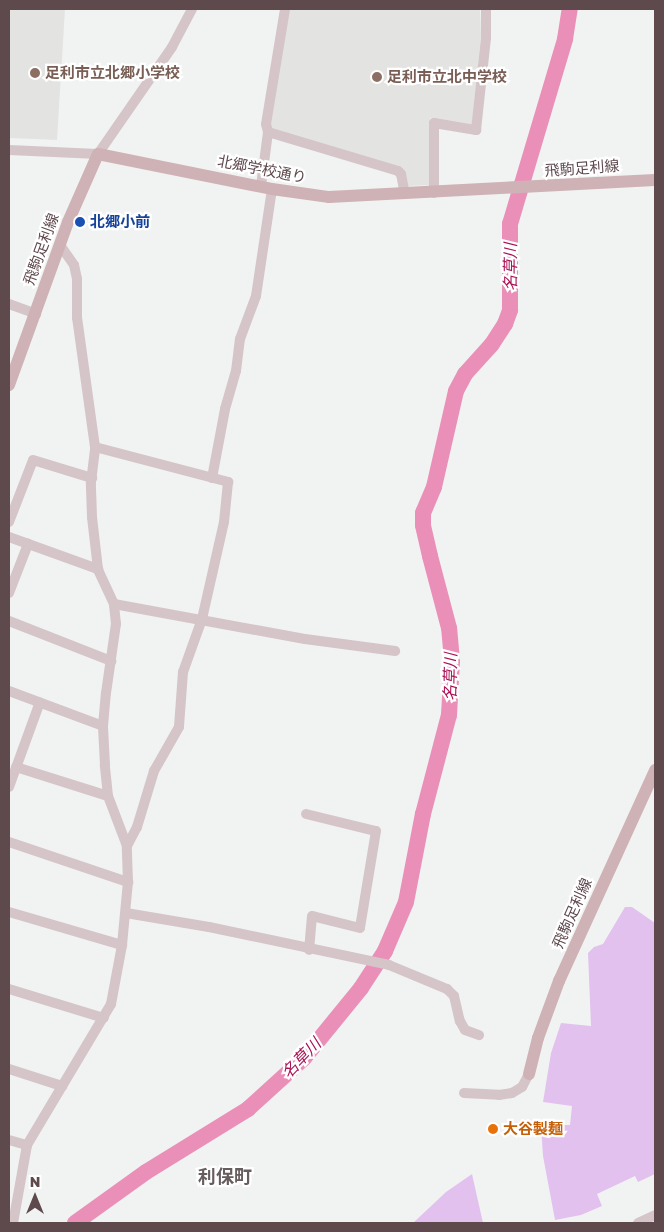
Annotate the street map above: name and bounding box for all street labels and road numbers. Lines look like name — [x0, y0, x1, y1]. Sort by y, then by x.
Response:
street label: 北郷学校通り — [216, 152, 308, 186]
street label: 飛駒足利線 — [544, 156, 620, 180]
street label: 飛駒足利線 — [20, 211, 62, 287]
street label: 飛駒足利線 — [549, 875, 595, 951]

